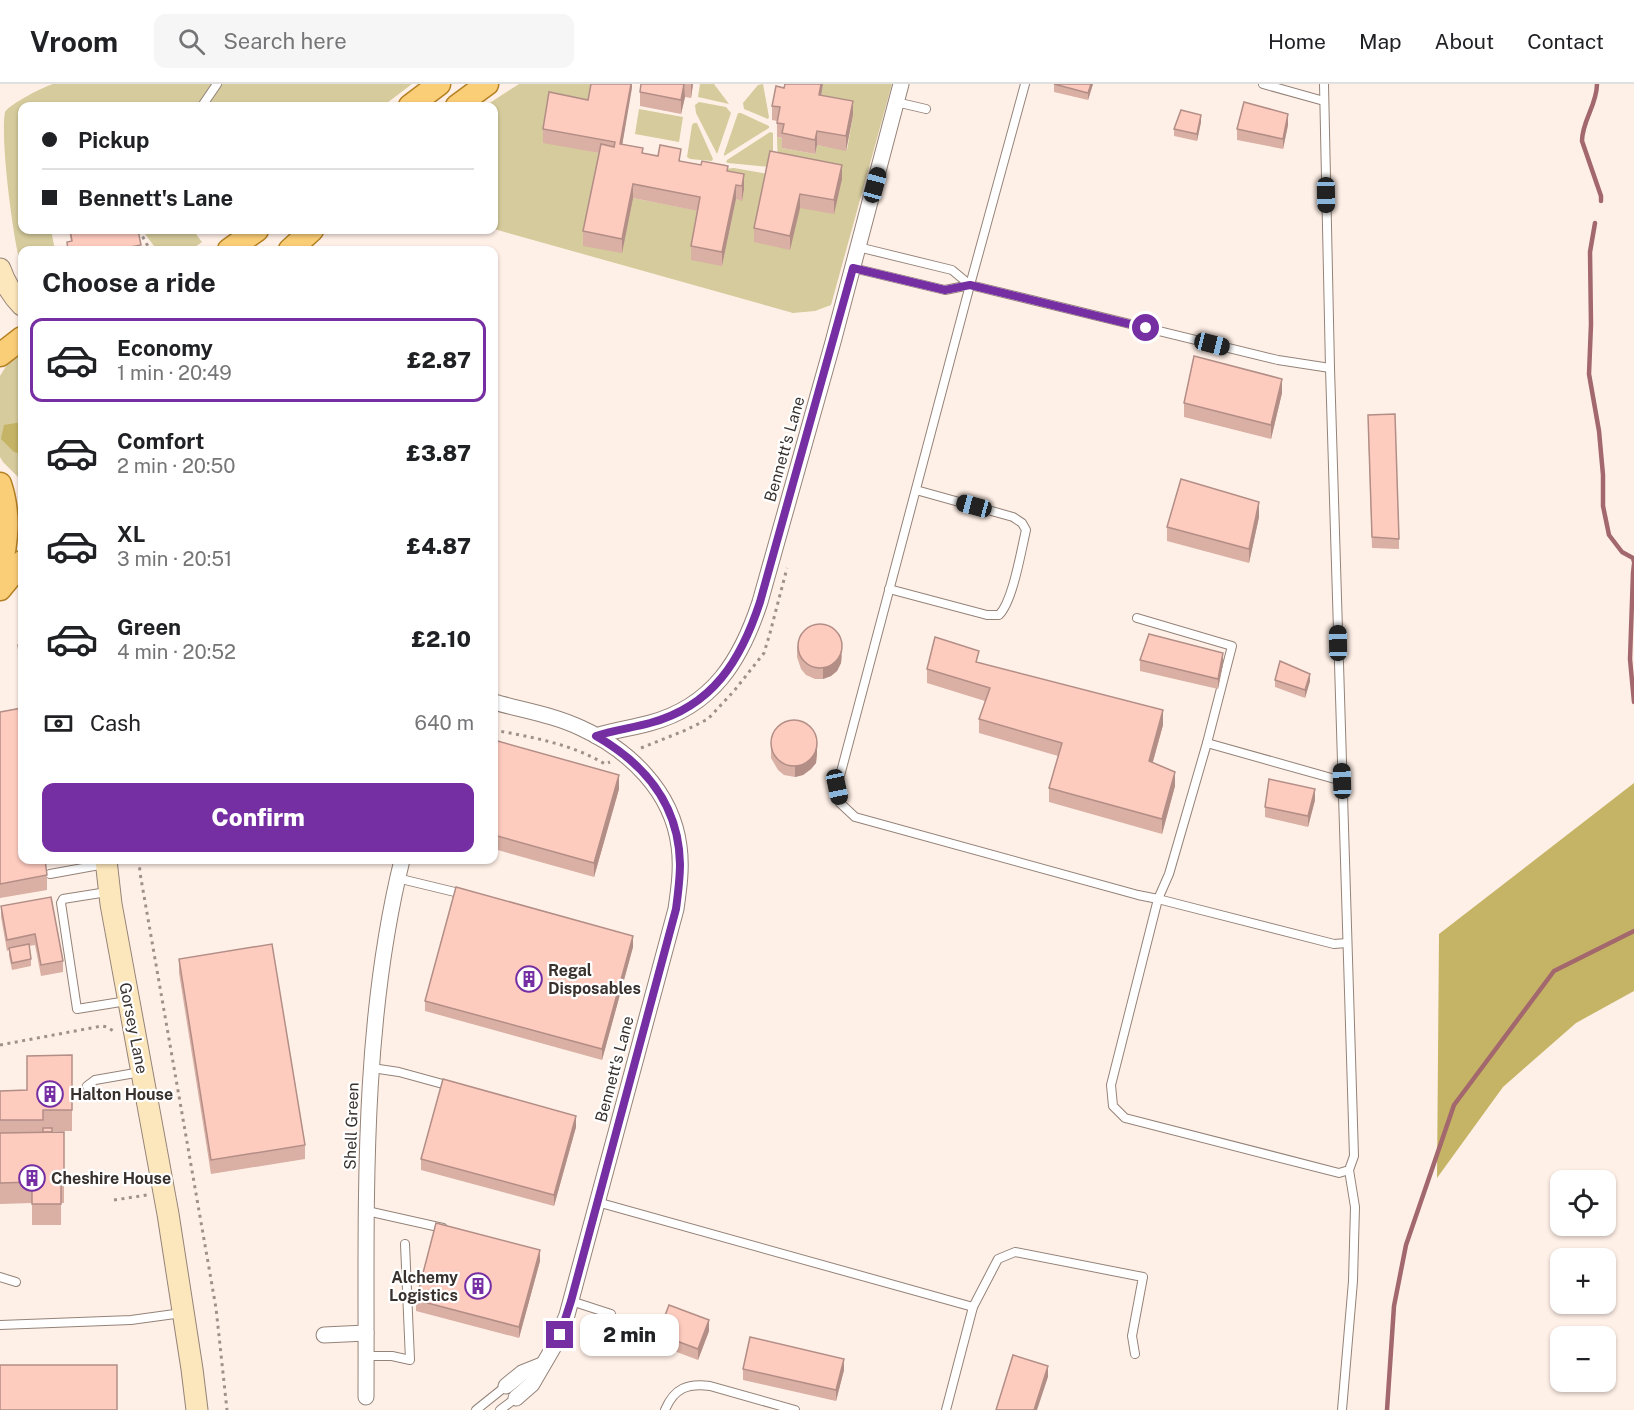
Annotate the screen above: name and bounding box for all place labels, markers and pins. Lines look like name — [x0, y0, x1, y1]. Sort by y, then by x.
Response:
place label: Regal Disposables — [548, 961, 641, 998]
building icon: Regal Disposables — [514, 964, 544, 994]
building icon: Halton House — [35, 1079, 65, 1109]
place label: Halton House — [70, 1085, 173, 1104]
building icon: Cheshire House — [17, 1163, 47, 1193]
place label: Cheshire House — [51, 1169, 171, 1188]
place label: Alchemy Logistics — [389, 1268, 458, 1305]
building icon: Alchemy Logistics — [463, 1271, 493, 1301]

